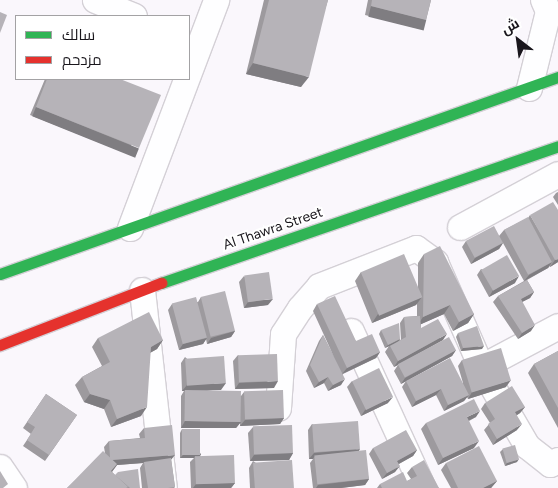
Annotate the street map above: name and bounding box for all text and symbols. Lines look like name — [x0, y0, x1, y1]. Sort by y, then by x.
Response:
legend — [15, 15, 190, 80]
north arrow — [493, 15, 543, 65]
text: ش — [498, 15, 522, 38]
text: سالك — [62, 26, 95, 44]
text: مزدحم — [62, 51, 102, 69]
street label: Al Thawra Street — [221, 204, 325, 254]

